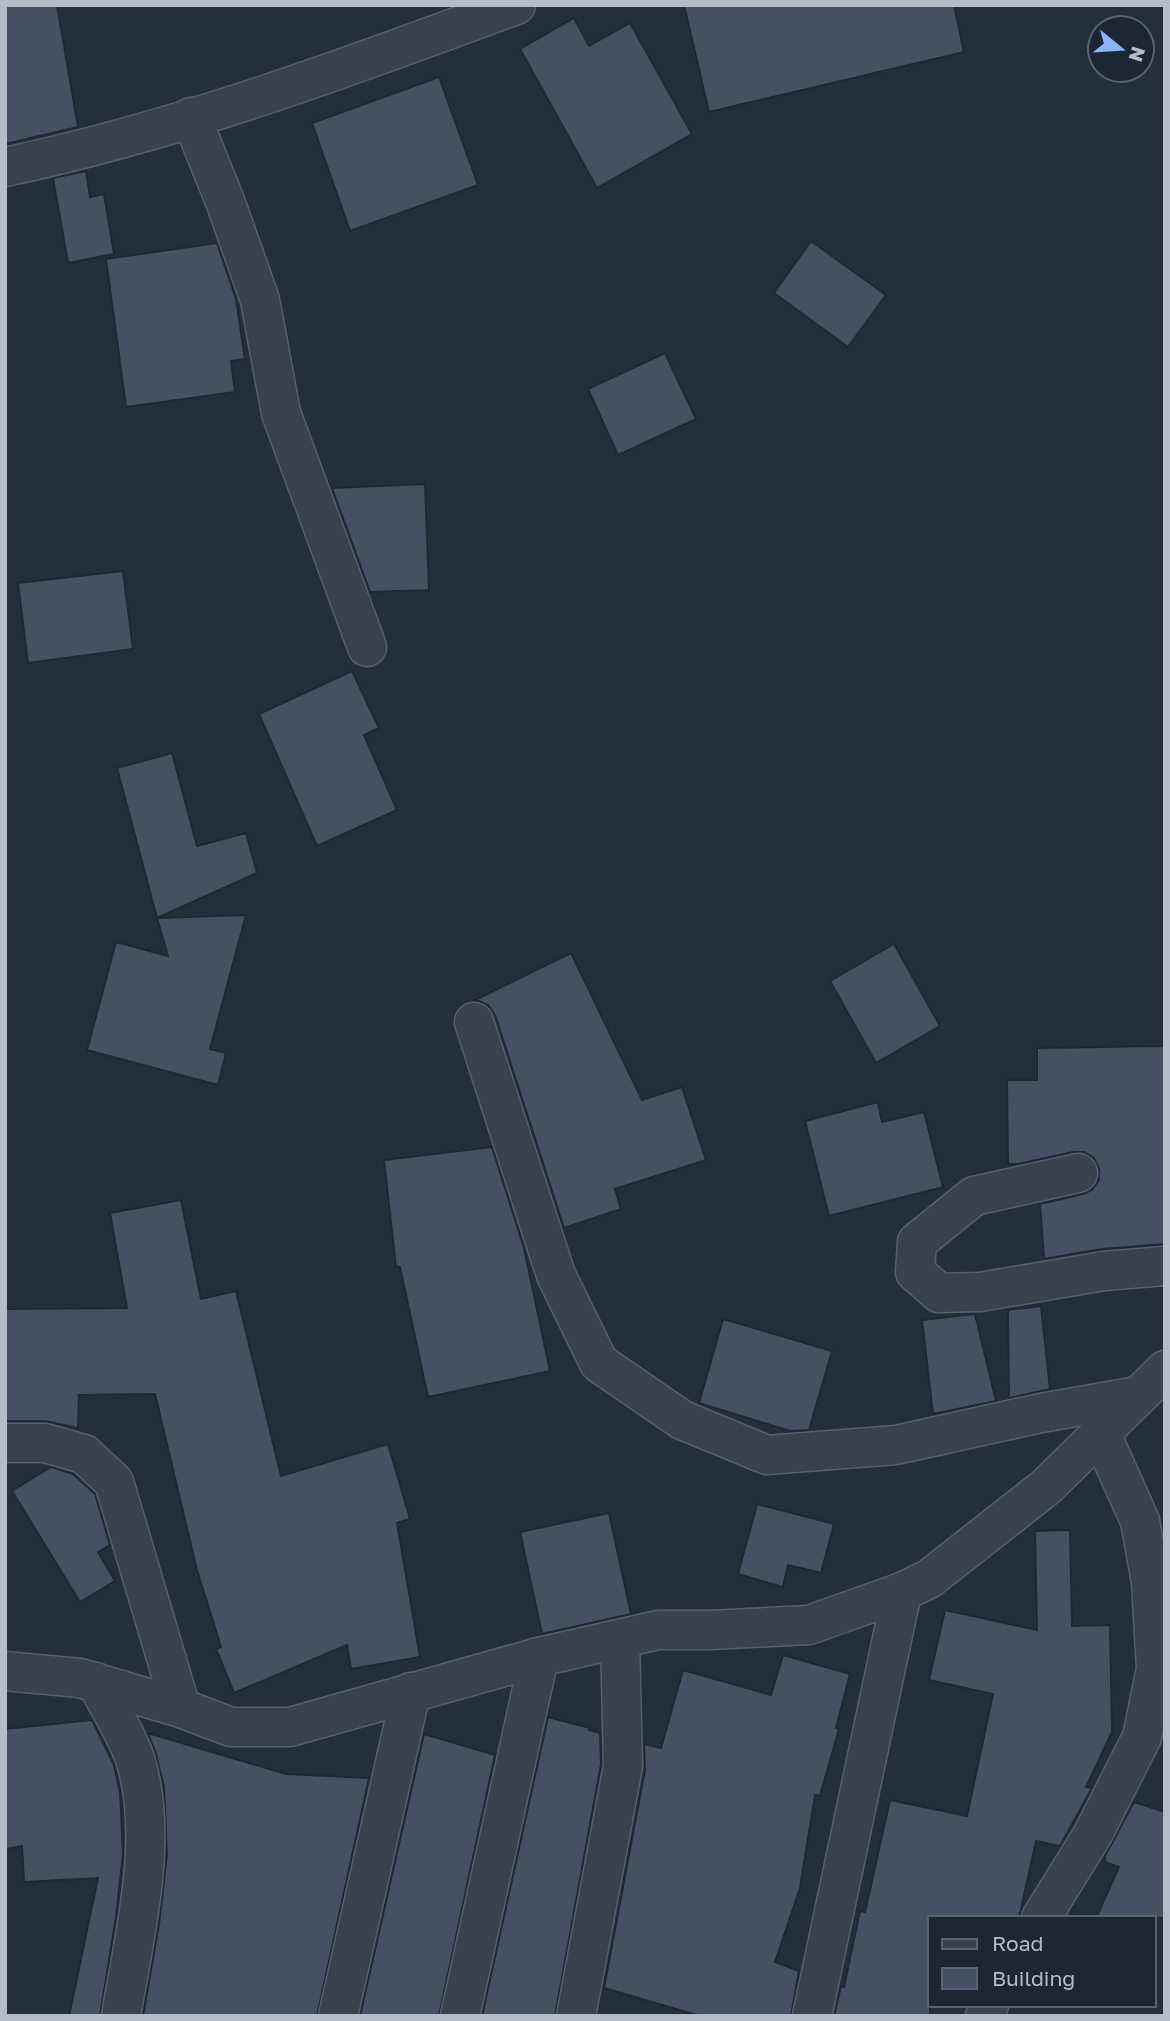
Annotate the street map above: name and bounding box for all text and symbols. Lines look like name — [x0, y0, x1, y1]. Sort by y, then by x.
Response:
north arrow — [1086, 14, 1156, 84]
text: N — [1124, 44, 1151, 65]
legend — [928, 1916, 1156, 2007]
text: Road — [992, 1930, 1043, 1956]
text: Building — [992, 1965, 1075, 1991]

